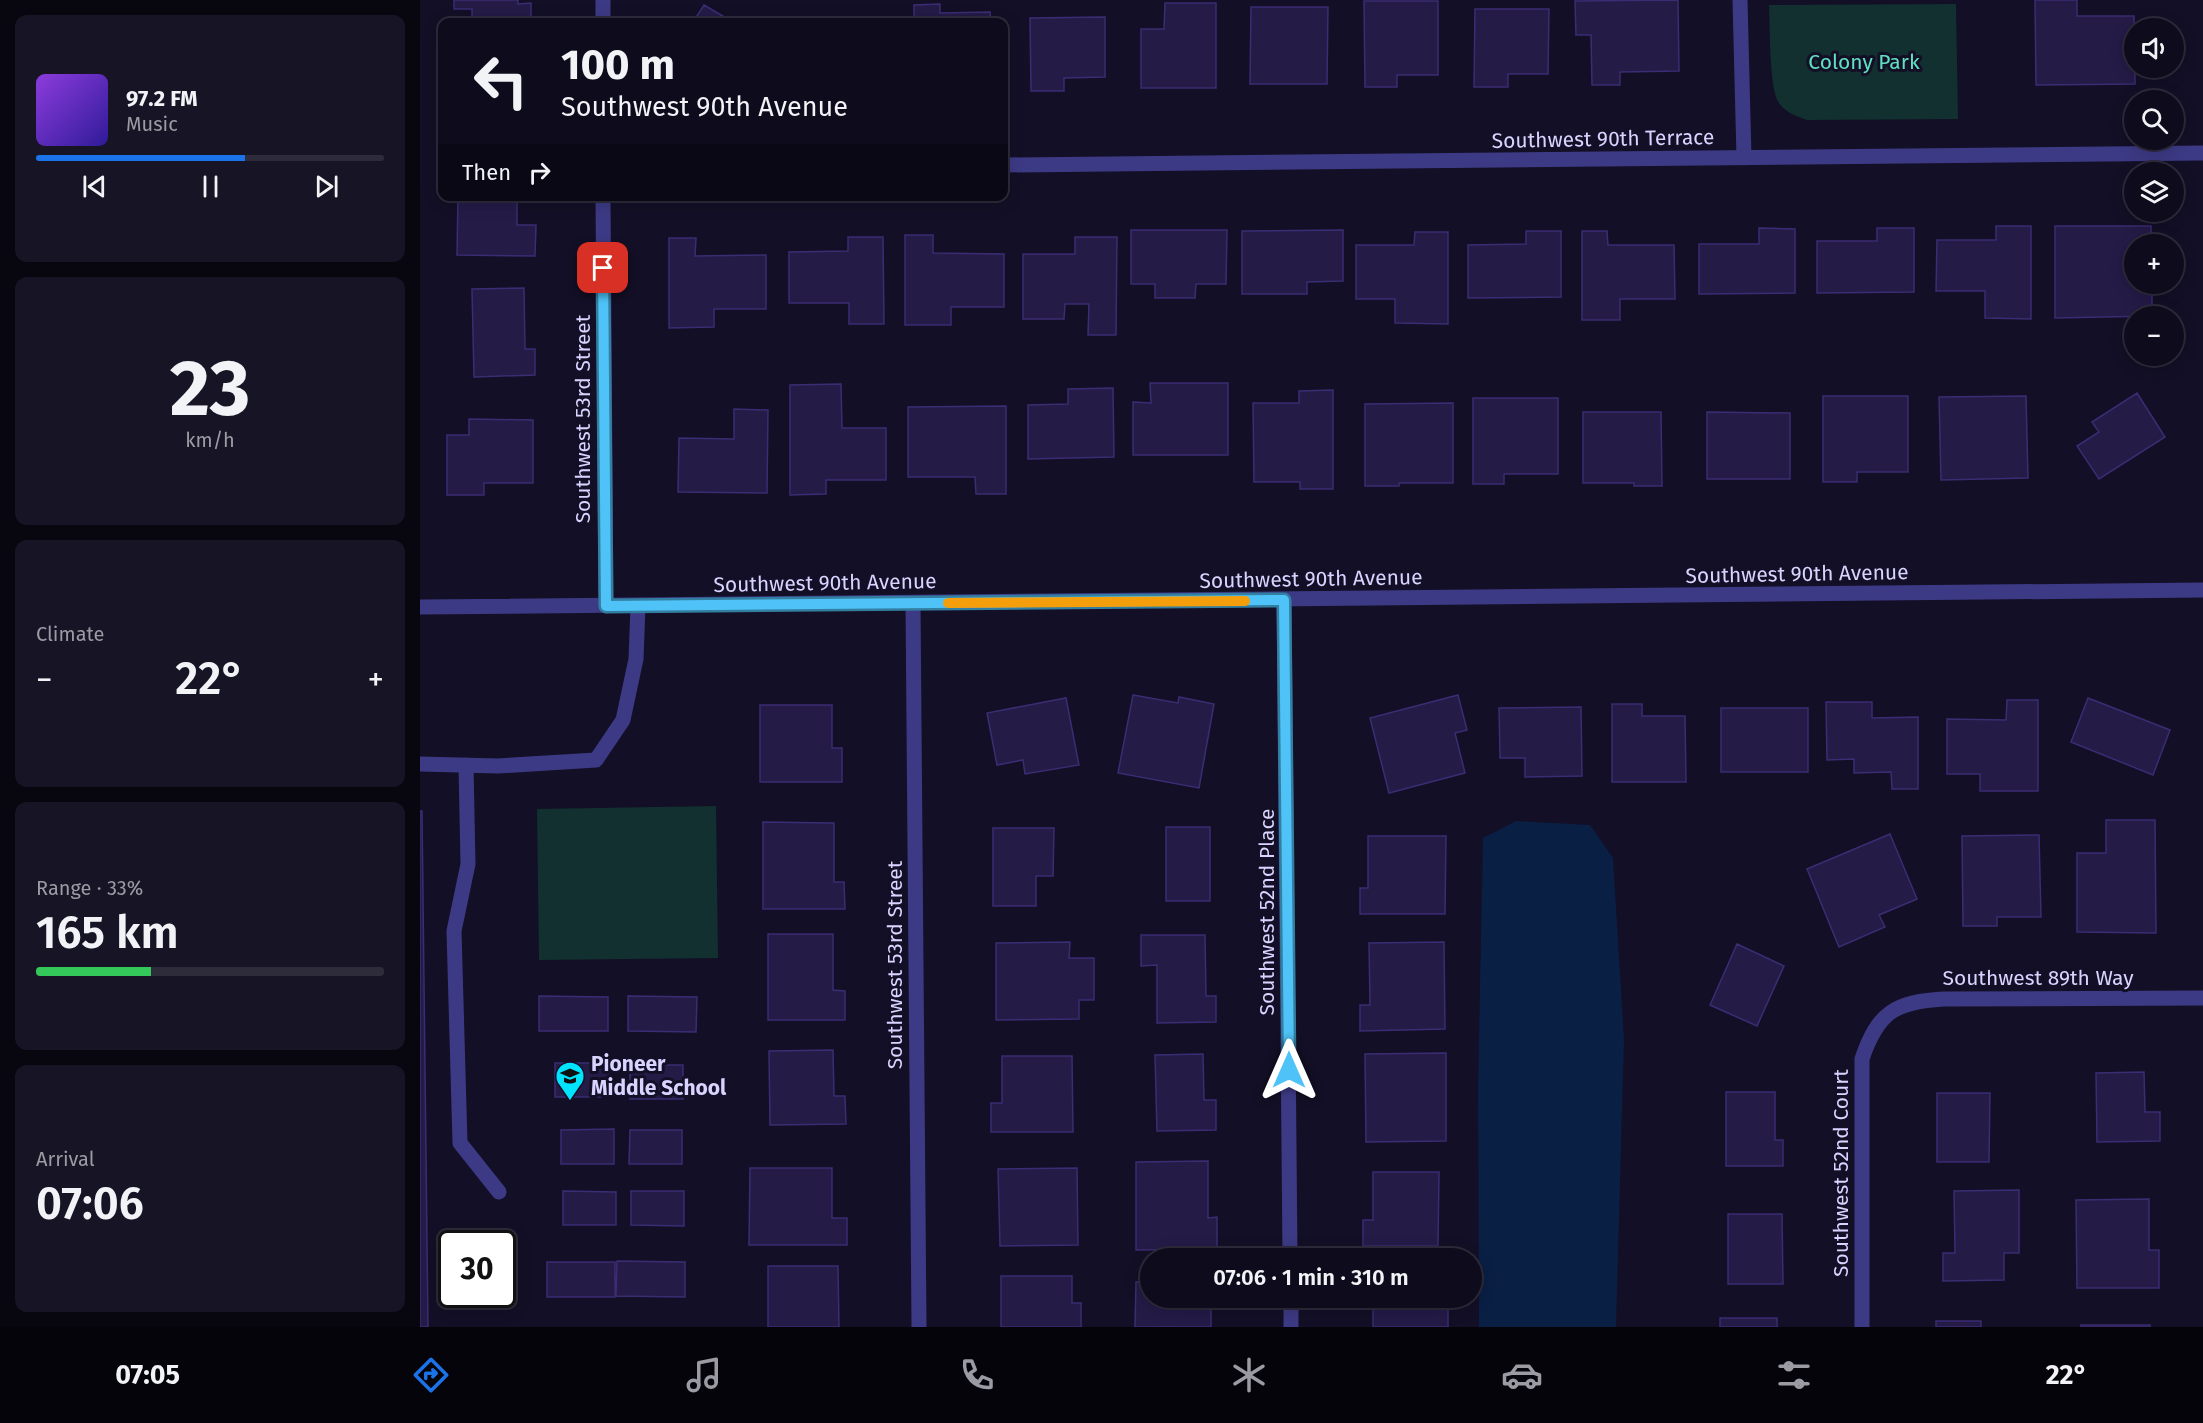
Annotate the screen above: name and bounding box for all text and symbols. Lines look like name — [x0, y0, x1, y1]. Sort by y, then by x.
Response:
map controls — [2124, 18, 2184, 366]
button: sound — [2124, 18, 2184, 78]
text: 100 m — [561, 40, 675, 90]
icon: left — [462, 42, 540, 120]
park label: Colony Park — [1808, 49, 1920, 75]
text: 97.2 FM — [126, 85, 198, 112]
button: search — [2124, 90, 2184, 150]
text: Southwest 90th Avenue — [561, 91, 848, 123]
text: Music — [126, 112, 178, 136]
street label: Southwest 90th Terrace — [1492, 124, 1714, 154]
icon: right — [523, 156, 556, 189]
text: Then — [462, 159, 511, 186]
button: layers — [2124, 162, 2184, 222]
icon: previous — [78, 170, 111, 203]
icon: pause — [194, 170, 227, 203]
icon: next — [310, 170, 343, 203]
button: + — [2124, 234, 2184, 294]
pin — [577, 242, 628, 293]
icon: arrive — [586, 251, 619, 284]
button: − — [2124, 306, 2184, 366]
street label: Southwest 53rd Street — [570, 314, 596, 523]
text: 23 — [170, 342, 250, 436]
text: km/h — [185, 428, 235, 452]
street label: Southwest 90th Avenue — [1685, 559, 1909, 589]
street label: Southwest 90th Avenue — [1199, 564, 1423, 594]
street label: Southwest 90th Avenue — [713, 568, 937, 598]
text: Climate — [36, 622, 104, 646]
text: 22° — [175, 652, 245, 706]
text: − — [36, 660, 53, 700]
text: + — [368, 660, 384, 700]
street label: Southwest 52nd Place — [1254, 809, 1280, 1015]
street label: Southwest 53rd Street — [882, 860, 908, 1069]
text: Range · 33% — [36, 876, 143, 900]
text: 165 km — [36, 906, 179, 960]
street label: Southwest 89th Way — [1942, 965, 2134, 991]
position arrow — [1257, 1038, 1321, 1102]
place label: Pioneer Middle School — [591, 1051, 727, 1101]
school or university icon: Pioneer Middle School — [554, 1060, 586, 1102]
street label: Southwest 52nd Court — [1828, 1069, 1854, 1277]
text: Arrival — [36, 1147, 95, 1171]
text: 07:06 — [36, 1177, 144, 1231]
speed limit sign: 30 — [438, 1230, 516, 1308]
text: 07:06 · 1 min · 310 m — [1213, 1264, 1409, 1291]
icon: directions — [410, 1354, 452, 1396]
icon: music — [683, 1354, 725, 1396]
icon: phone — [956, 1354, 998, 1396]
icon: climate — [1228, 1354, 1270, 1396]
icon: car — [1501, 1354, 1543, 1396]
icon: filters — [1773, 1354, 1815, 1396]
text: 07:05 — [115, 1359, 180, 1391]
text: 22° — [2046, 1359, 2088, 1391]

